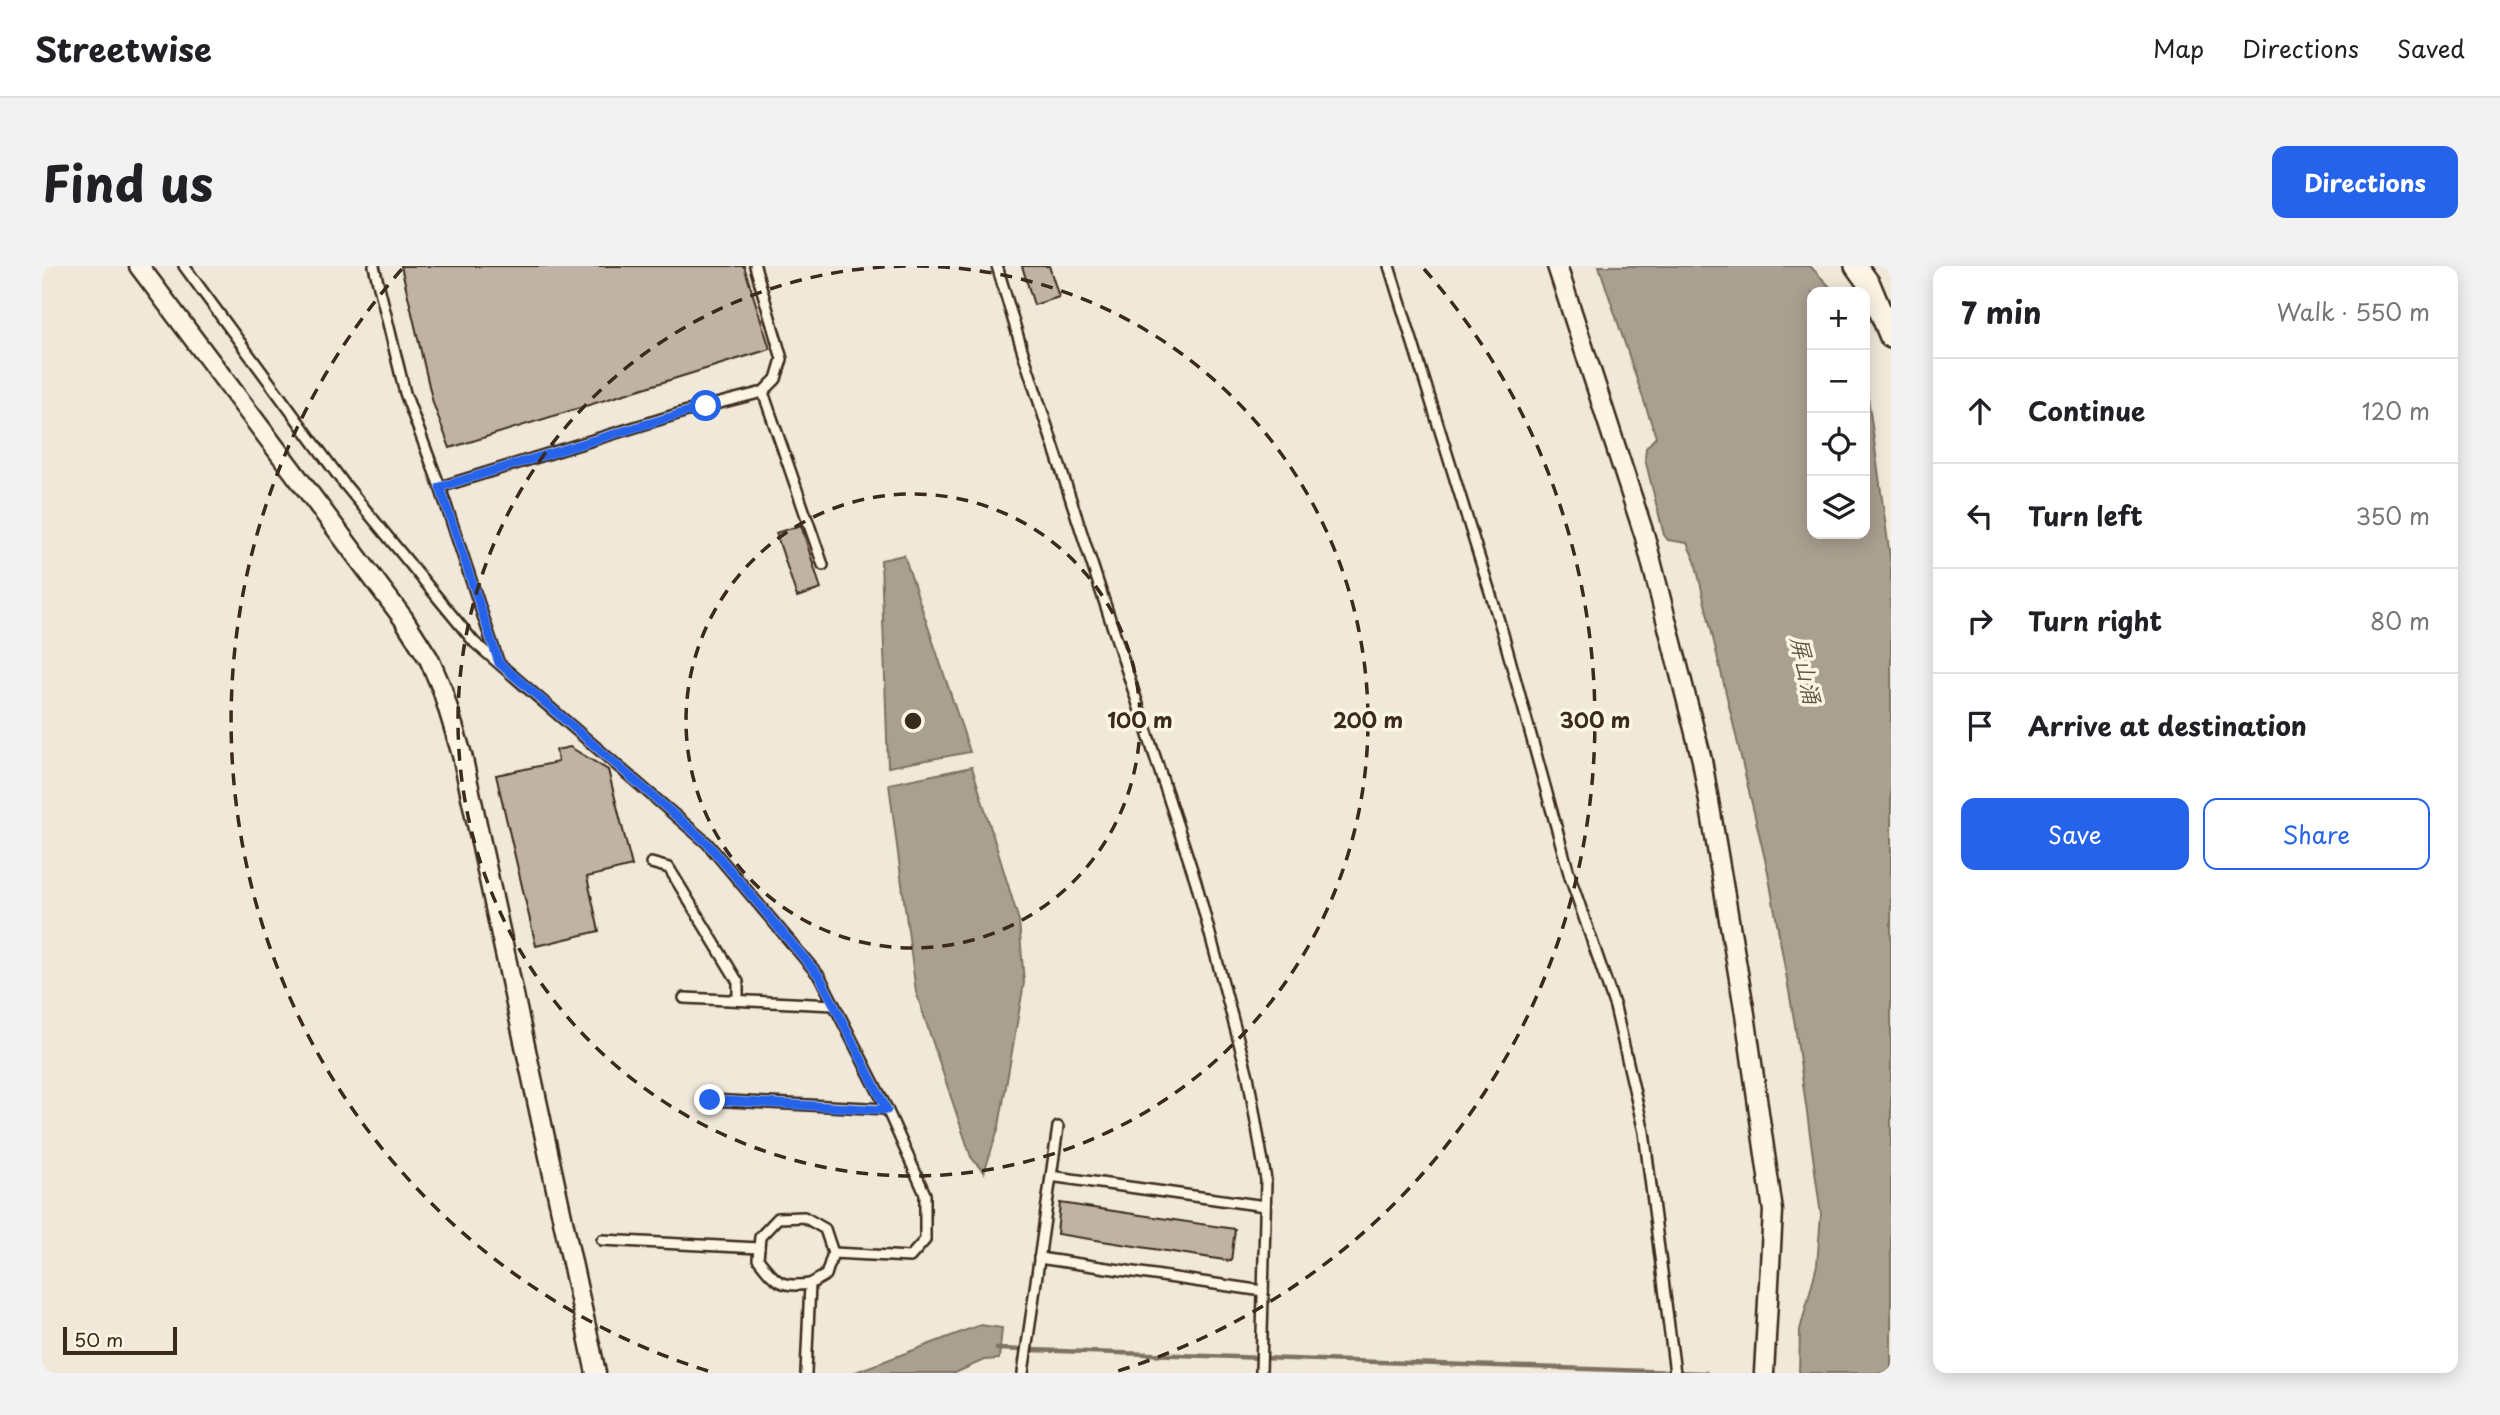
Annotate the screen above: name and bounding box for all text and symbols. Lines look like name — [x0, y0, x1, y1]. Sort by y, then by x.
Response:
text: Streetwise — [35, 23, 212, 73]
text: Map — [2153, 30, 2204, 66]
text: Directions — [2242, 30, 2359, 66]
text: Saved — [2397, 30, 2465, 66]
text: Find us — [42, 145, 213, 219]
button: Directions — [2272, 146, 2458, 218]
map controls — [1807, 287, 1870, 539]
button: + — [1807, 287, 1870, 350]
text: 7 min — [1961, 289, 2042, 334]
text: Walk · 550 m — [2277, 294, 2430, 329]
button: − — [1807, 350, 1870, 413]
route start — [690, 390, 721, 421]
text: Continue — [2028, 391, 2145, 430]
icon: ahead — [1961, 392, 1999, 430]
text: 120 m — [2362, 393, 2430, 428]
button: locate — [1807, 413, 1870, 476]
button: layers — [1807, 476, 1870, 539]
text: Turn left — [2028, 496, 2143, 535]
icon: left — [1961, 497, 1999, 535]
text: 350 m — [2355, 498, 2430, 533]
text: Turn right — [2028, 601, 2162, 640]
icon: right — [1961, 602, 1999, 640]
text: 80 m — [2370, 603, 2430, 638]
water label: 屏山涌 — [1783, 633, 1831, 708]
text: 100 m — [1107, 703, 1173, 735]
text: 200 m — [1333, 703, 1403, 735]
text: 300 m — [1560, 703, 1630, 735]
text: Arrive at destination — [2028, 706, 2307, 745]
icon: arrive — [1961, 707, 1999, 745]
centre of rings — [901, 709, 925, 733]
button: Save — [1961, 798, 2189, 870]
button: Share — [2203, 798, 2430, 870]
route end — [694, 1084, 725, 1115]
scale bar — [63, 1324, 177, 1356]
text: 50 m — [74, 1325, 123, 1353]

